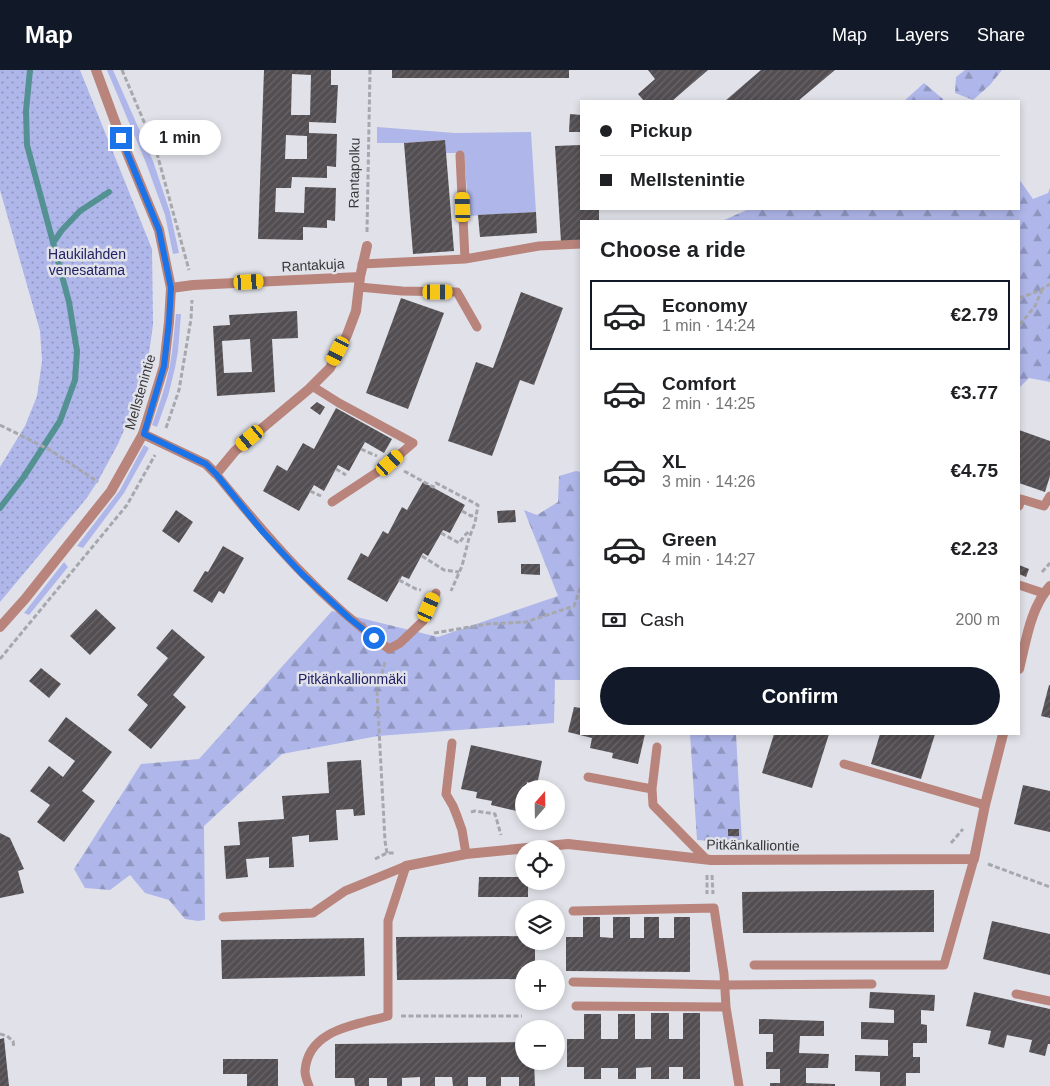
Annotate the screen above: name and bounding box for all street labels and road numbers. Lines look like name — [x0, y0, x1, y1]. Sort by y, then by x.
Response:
street label: Rantapolku — [345, 137, 363, 209]
street label: Rantakuja — [281, 255, 345, 275]
street label: Mellstenintie — [122, 352, 158, 432]
street label: Pitkänkalliontie — [706, 836, 800, 854]

